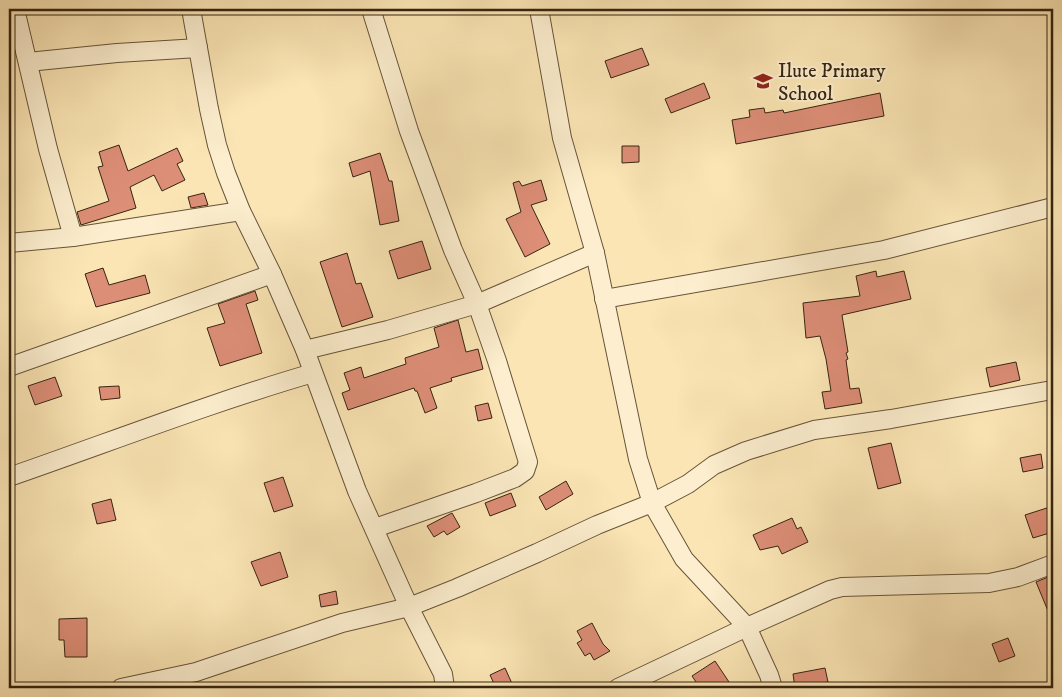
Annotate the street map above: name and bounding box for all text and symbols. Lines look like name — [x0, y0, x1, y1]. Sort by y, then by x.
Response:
place label: Ilute Primary School — [778, 59, 886, 107]
school or university icon: Ilute Primary School — [752, 70, 774, 92]

